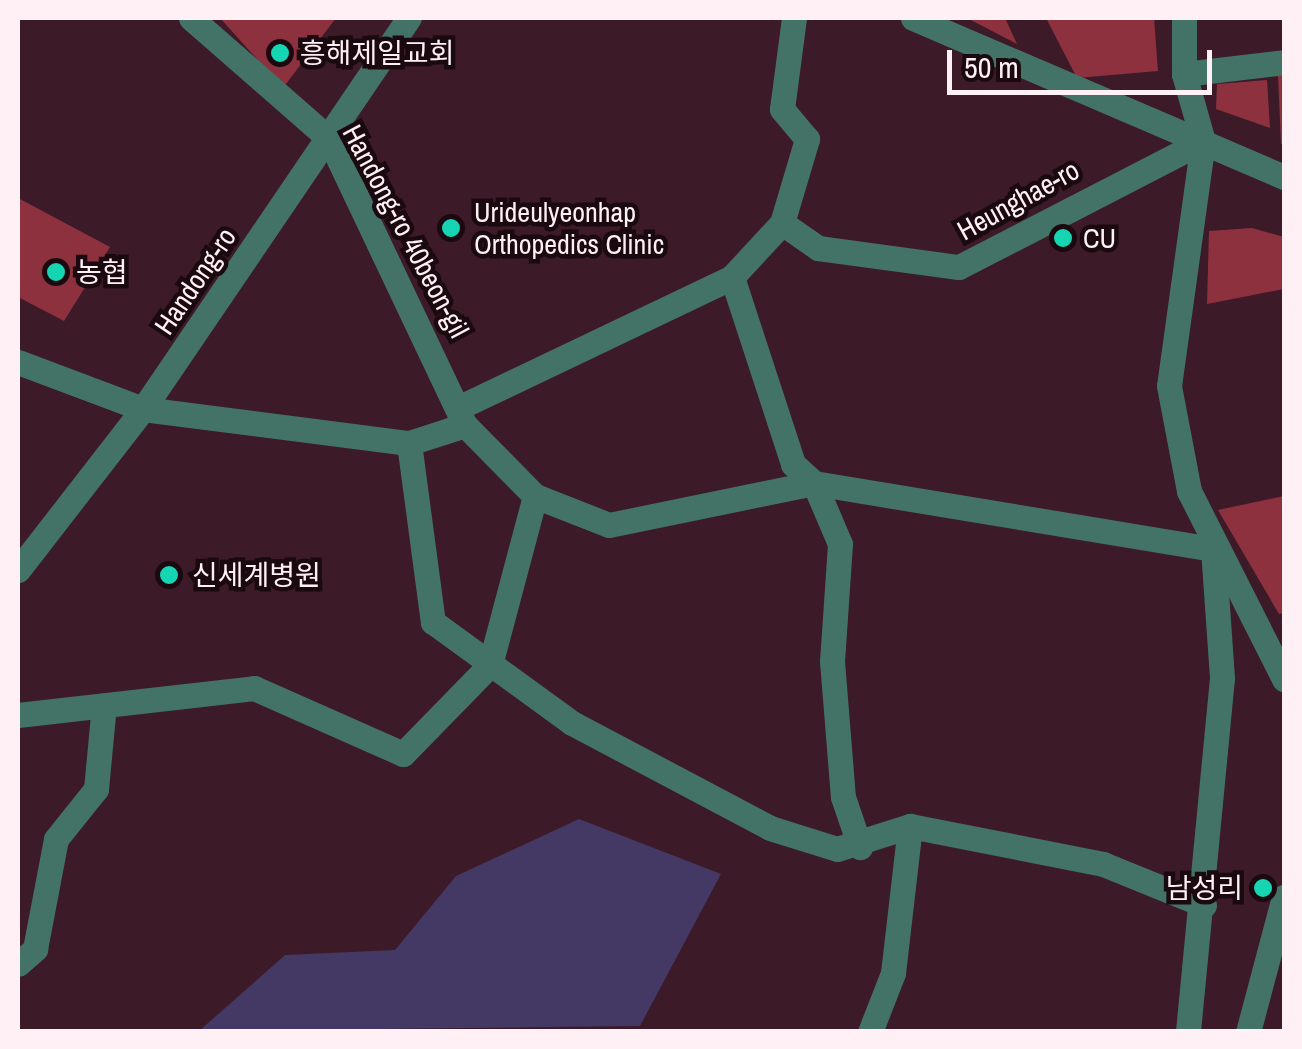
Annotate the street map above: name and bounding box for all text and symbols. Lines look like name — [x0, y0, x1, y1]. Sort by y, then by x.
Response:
scale bar — [952, 30, 1217, 92]
place label: 흥해제일교회 — [300, 36, 455, 70]
marker: 흥해제일교회 — [269, 42, 291, 64]
text: 50 m — [964, 47, 1019, 87]
street label: Handong-ro 40beon-gil — [336, 119, 476, 343]
street label: Heunghae-ro — [951, 153, 1085, 247]
place label: Urideulyeonhap Orthopedics Clinic — [474, 195, 664, 261]
marker: Urideulyeonhap Orthopedics Clinic — [438, 215, 464, 241]
street label: Handong-ro — [147, 221, 243, 341]
place label: CU — [1083, 221, 1116, 255]
marker: CU — [1052, 227, 1074, 249]
place label: 농협 — [76, 255, 128, 289]
marker: 농협 — [45, 261, 67, 283]
place label: 신세계병원 — [192, 558, 321, 592]
marker: 신세계병원 — [156, 562, 182, 588]
place label: 남성리 — [1166, 871, 1243, 905]
marker: 남성리 — [1252, 877, 1274, 899]

